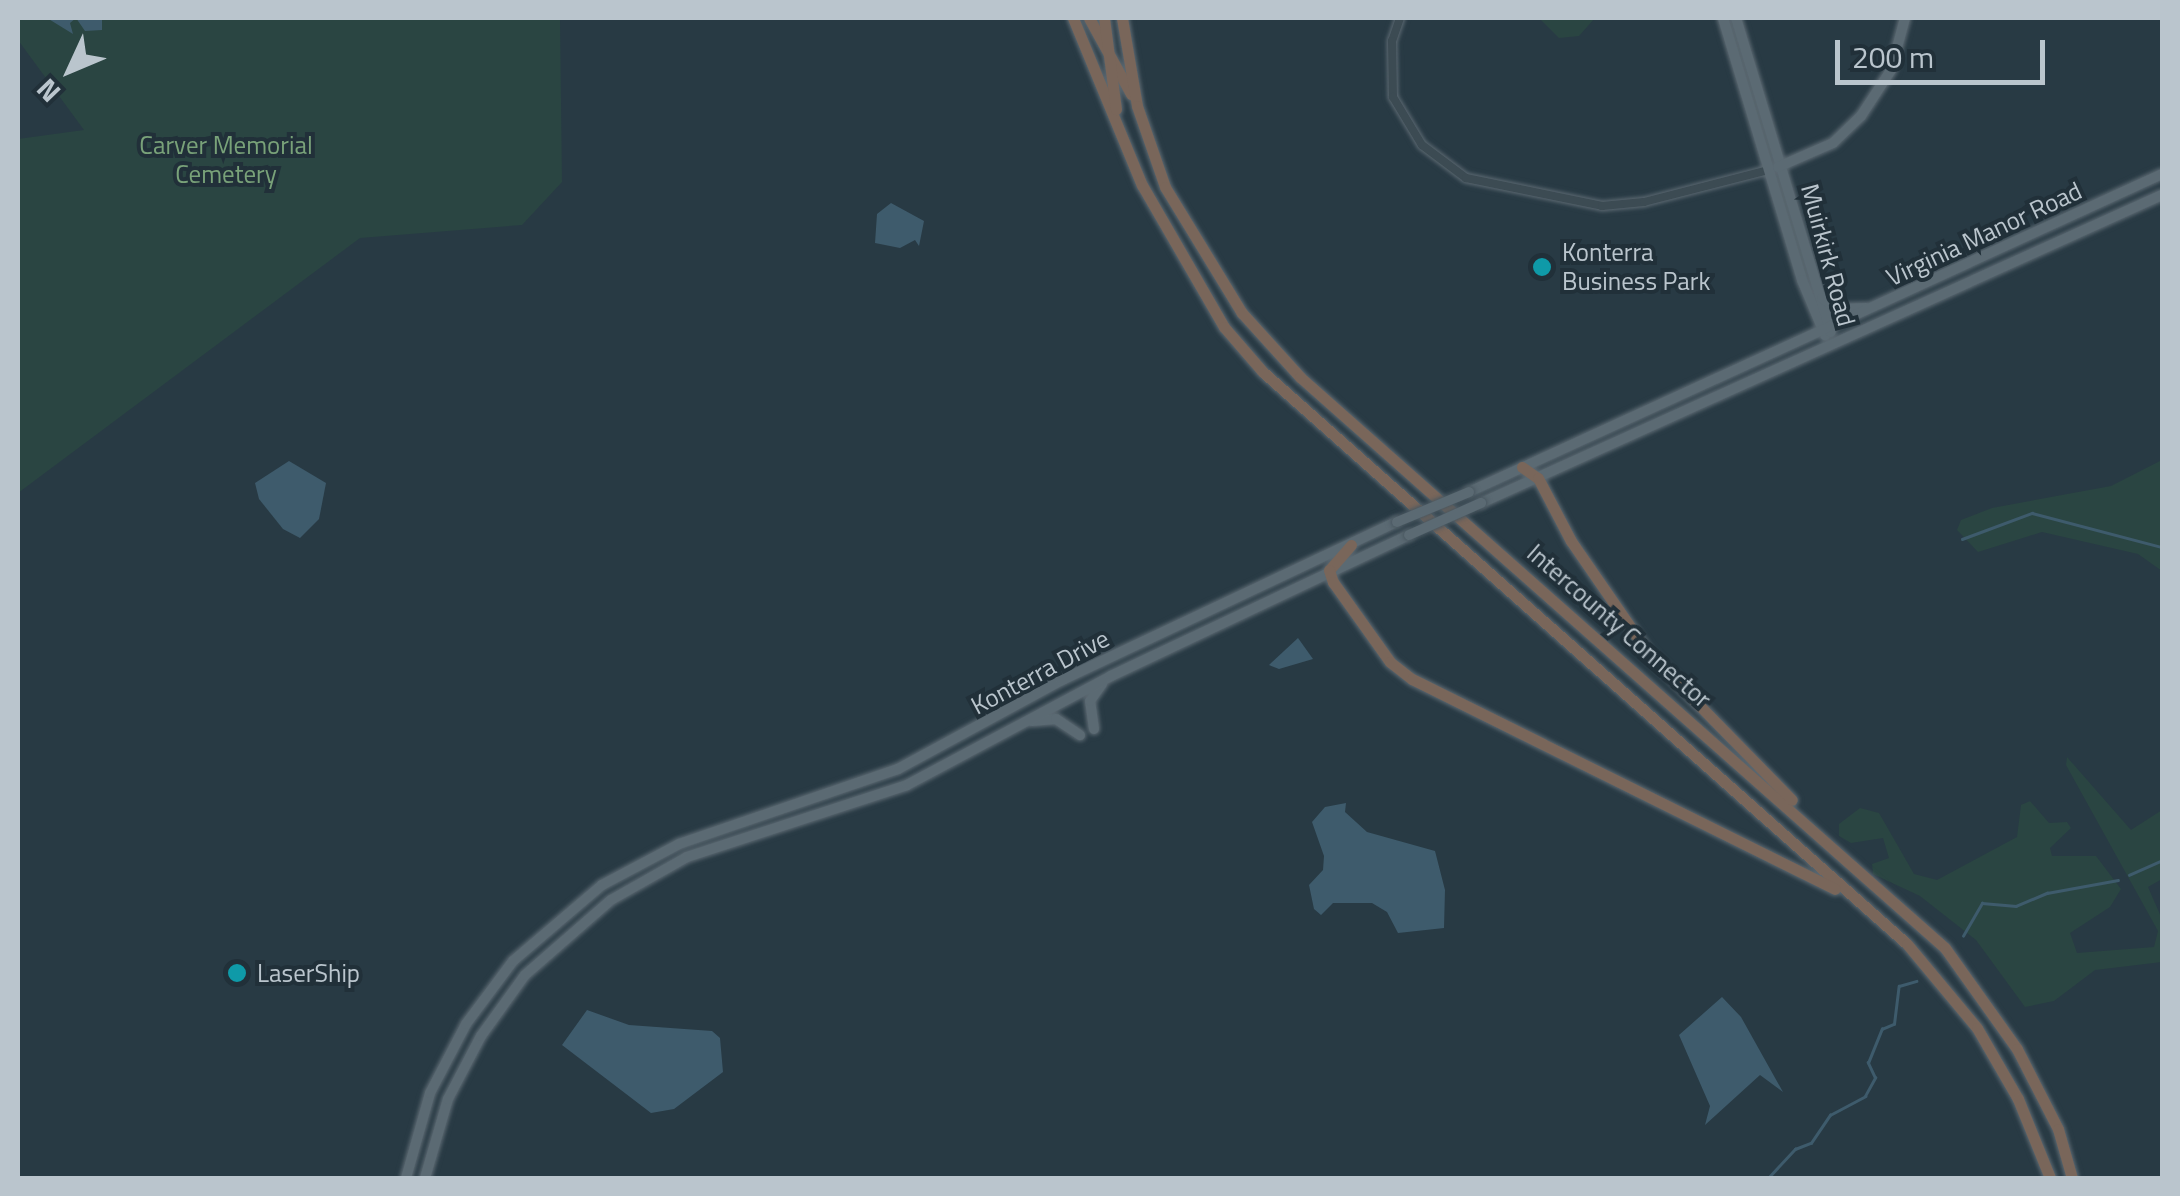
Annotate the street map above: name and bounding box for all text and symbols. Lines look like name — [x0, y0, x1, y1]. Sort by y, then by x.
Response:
north arrow — [20, 20, 120, 120]
scale bar — [1840, 20, 2050, 82]
text: 200 m — [1852, 34, 1934, 80]
text: N — [26, 69, 70, 113]
park label: Carver Memorial Cemetery — [139, 131, 313, 190]
street label: Virginia Manor Road — [1882, 176, 2086, 292]
street label: Muirkirk Road — [1795, 181, 1861, 329]
place label: Konterra Business Park — [1562, 238, 1710, 297]
marker: Konterra Business Park — [1531, 256, 1553, 278]
street label: Intercounty Connector — [1521, 538, 1717, 714]
street label: Konterra Drive — [966, 623, 1114, 721]
place label: LaserShip — [257, 958, 360, 988]
marker: LaserShip — [226, 962, 248, 984]

